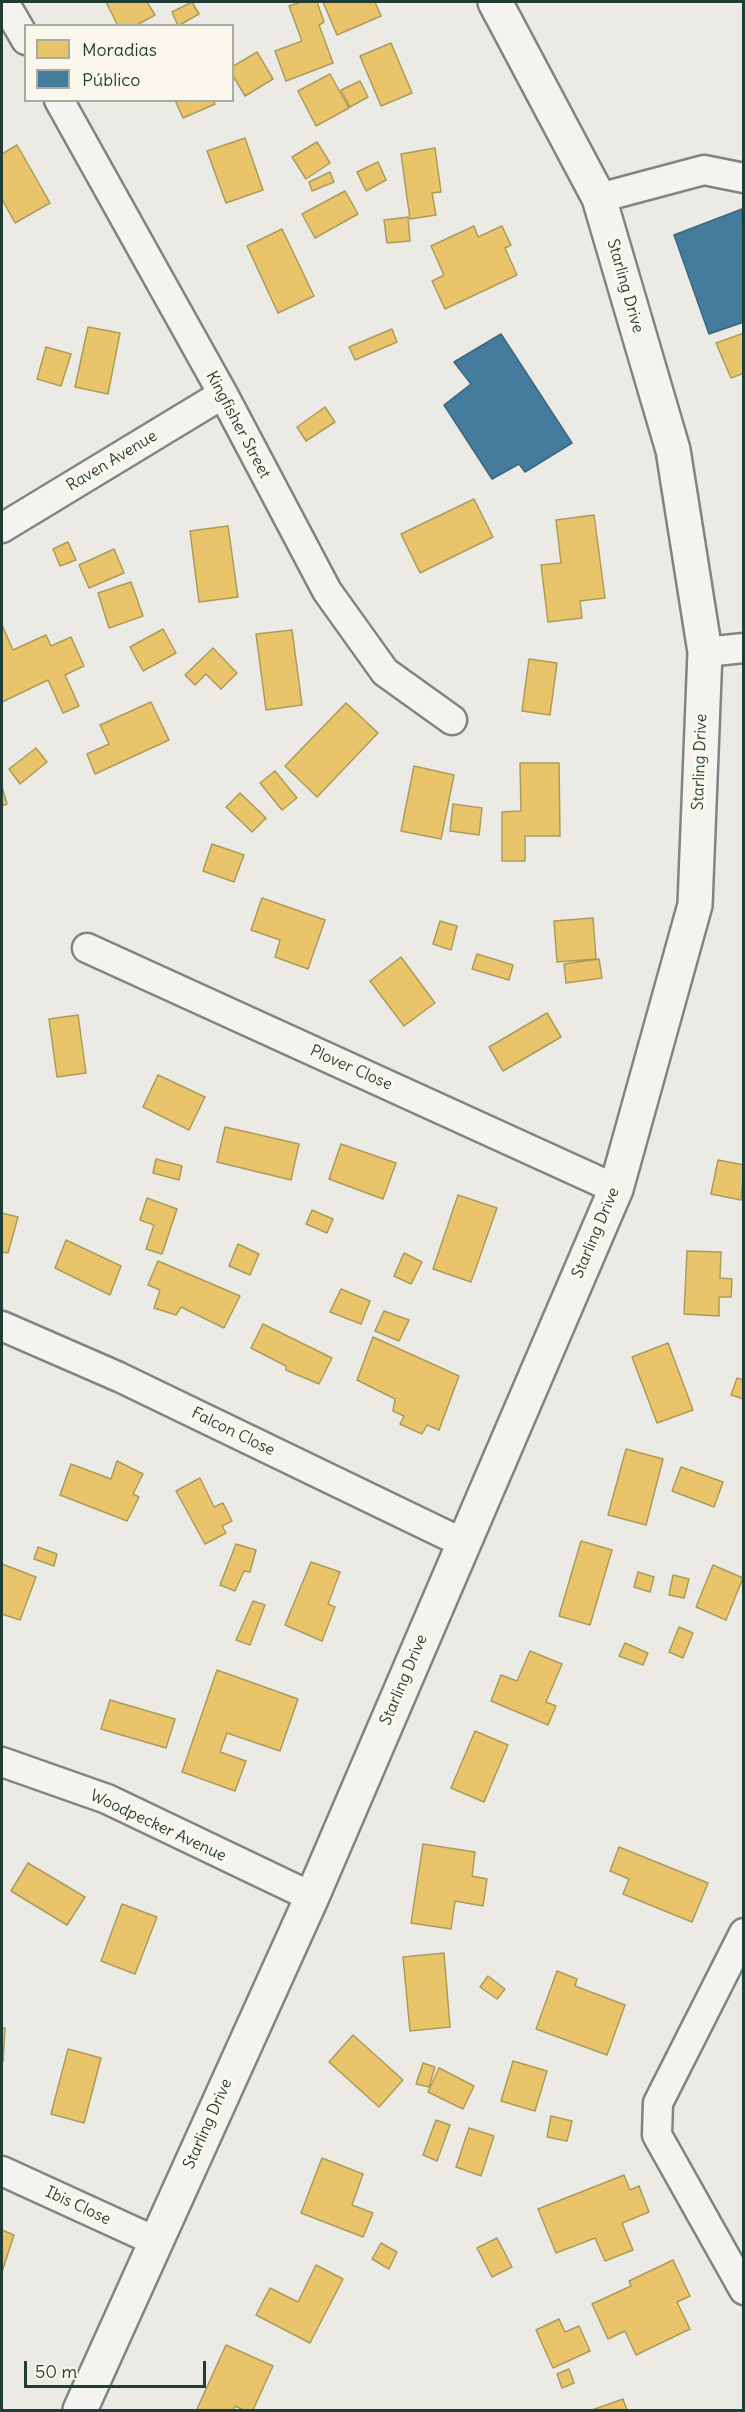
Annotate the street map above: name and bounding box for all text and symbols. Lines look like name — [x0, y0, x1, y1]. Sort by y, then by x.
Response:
legend — [24, 24, 234, 102]
text: Moradias — [82, 38, 157, 61]
text: Público — [82, 68, 140, 91]
street label: Starling Drive — [602, 237, 648, 335]
street label: Kingfisher Street — [202, 368, 274, 482]
street label: Raven Avenue — [63, 426, 161, 496]
street label: Starling Drive — [689, 713, 711, 811]
street label: Plover Close — [307, 1041, 395, 1095]
street label: Starling Drive — [568, 1185, 624, 1281]
street label: Falcon Close — [188, 1404, 278, 1460]
street label: Starling Drive — [376, 1632, 432, 1728]
street label: Woodpecker Avenue — [87, 1786, 229, 1866]
street label: Starling Drive — [180, 2076, 236, 2172]
street label: Ibis Close — [42, 2183, 114, 2229]
scale bar — [27, 2349, 208, 2387]
text: 50 m — [35, 2360, 77, 2383]

